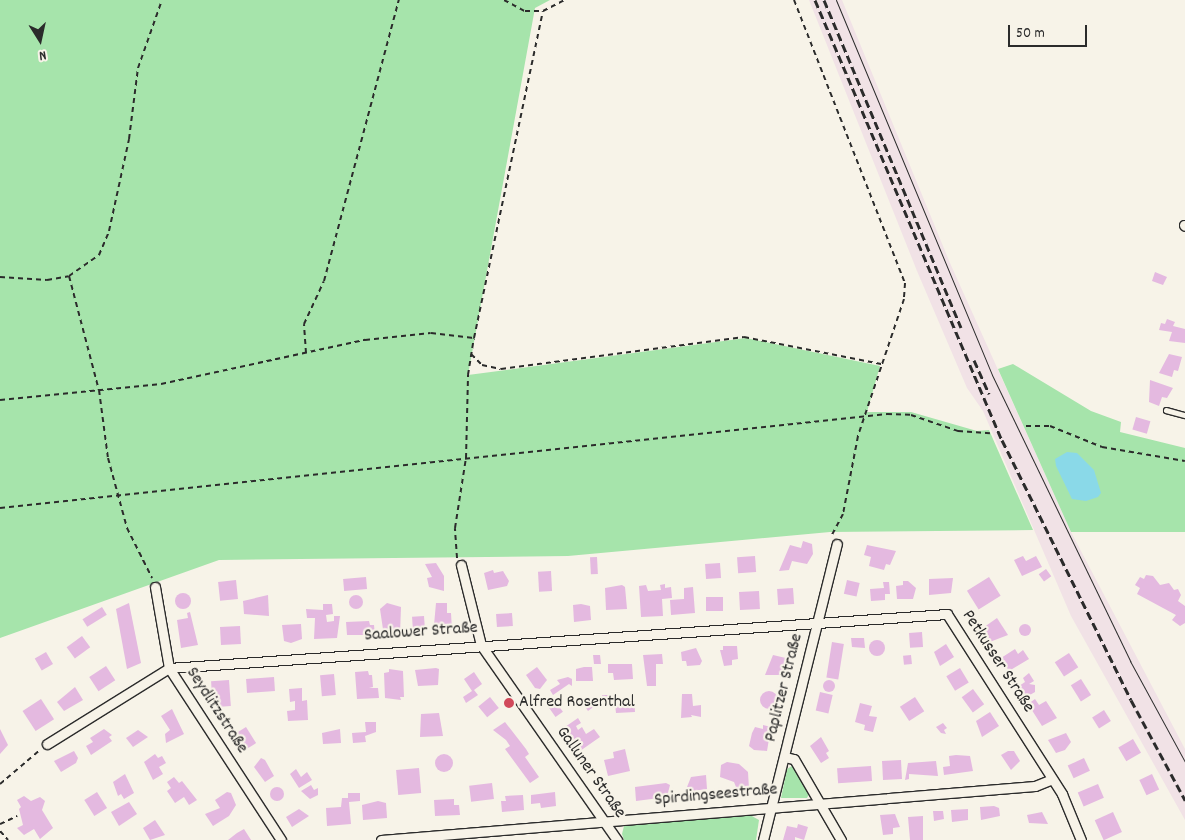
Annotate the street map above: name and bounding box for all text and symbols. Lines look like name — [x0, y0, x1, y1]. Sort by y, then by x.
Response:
north arrow — [15, 15, 65, 65]
scale bar — [1010, 15, 1089, 47]
text: 50 m — [1016, 23, 1045, 45]
text: N — [37, 44, 48, 65]
street label: Petkusser Straße — [956, 607, 1038, 717]
street label: Saalower Straße — [364, 618, 478, 648]
street label: Paplitzer Straße — [761, 632, 809, 744]
street label: Seydlitzstraße — [180, 664, 252, 758]
place label: Alfred Rosenthal — [519, 692, 635, 714]
marker: Alfred Rosenthal — [503, 697, 515, 709]
street label: Galluner Straße — [550, 723, 630, 823]
street label: Spirdingseestraße — [654, 780, 778, 812]

